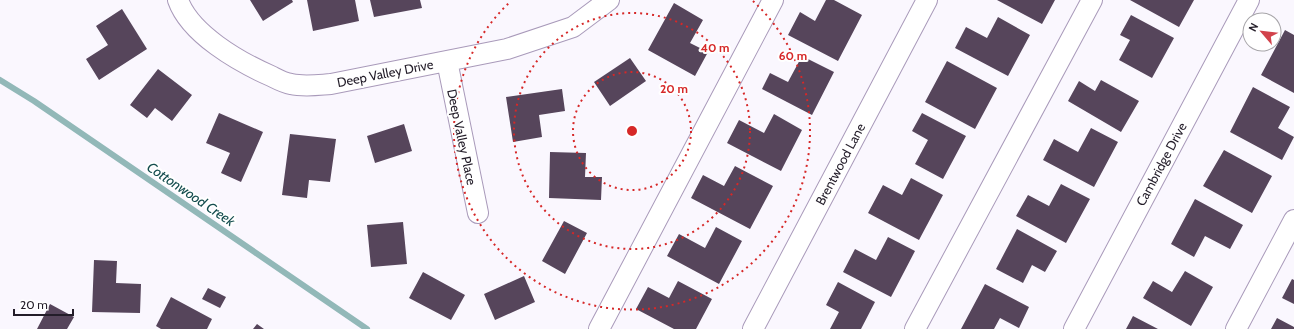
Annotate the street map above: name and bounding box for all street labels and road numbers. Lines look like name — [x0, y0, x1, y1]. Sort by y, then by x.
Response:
street label: Deep Valley Drive — [335, 56, 435, 90]
street label: Deep Valley Place — [444, 87, 480, 187]
street label: Cambridge Drive — [1132, 119, 1190, 208]
street label: Brentwood Lane — [812, 120, 868, 208]

